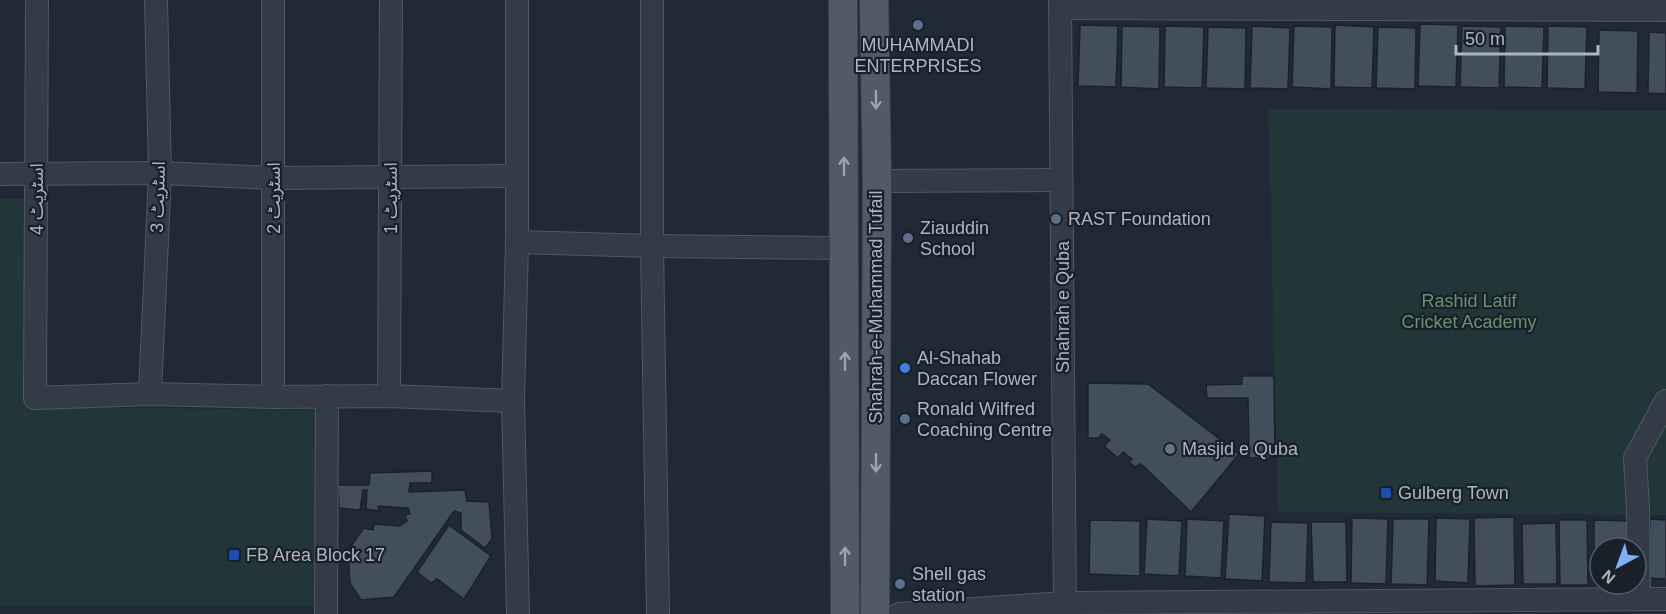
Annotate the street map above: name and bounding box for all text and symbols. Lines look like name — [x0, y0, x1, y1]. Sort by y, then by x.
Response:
marker: MUHAMMADI ENTERPRISES — [911, 18, 925, 32]
scale bar — [1456, 18, 1598, 56]
text: 50 m — [1465, 29, 1505, 49]
place label: MUHAMMADI ENTERPRISES — [854, 35, 982, 76]
one-way arrow — [870, 90, 882, 110]
one-way arrow — [838, 156, 850, 176]
street label: اسٹریٹ 3 — [147, 161, 170, 233]
street label: اسٹریٹ 2 — [264, 162, 285, 234]
street label: اسٹریٹ 1 — [381, 162, 402, 234]
street label: اسٹریٹ 4 — [27, 163, 48, 235]
street label: Shahrah-e-Muhammad Tufail — [866, 190, 886, 424]
place label: RAST Foundation — [1068, 209, 1211, 229]
marker: RAST Foundation — [1049, 212, 1063, 226]
place label: Ziauddin School — [920, 218, 989, 259]
marker: Ziauddin School — [901, 231, 915, 245]
street label: Shahrah e Quba — [1053, 240, 1073, 373]
park label: Rashid Latif Cricket Academy — [1401, 291, 1537, 332]
place label: Al-Shahab Daccan Flower — [917, 348, 1037, 389]
one-way arrow — [839, 351, 851, 371]
marker: Al-Shahab Daccan Flower — [898, 361, 912, 375]
place label: Ronald Wilfred Coaching Centre — [917, 399, 1052, 440]
marker: Ronald Wilfred Coaching Centre — [898, 412, 912, 426]
place label: Masjid e Quba — [1182, 439, 1299, 459]
marker: Masjid e Quba — [1163, 442, 1177, 456]
one-way arrow — [870, 453, 882, 473]
place label: Gulberg Town — [1398, 483, 1509, 503]
marker: Gulberg Town — [1379, 486, 1393, 500]
north arrow — [1588, 536, 1648, 596]
place label: FB Area Block 17 — [246, 545, 385, 565]
one-way arrow — [839, 546, 851, 566]
marker: FB Area Block 17 — [227, 548, 241, 562]
place label: Shell gas station — [912, 564, 986, 605]
text: N — [1599, 567, 1618, 587]
marker: Shell gas station — [893, 577, 907, 591]

